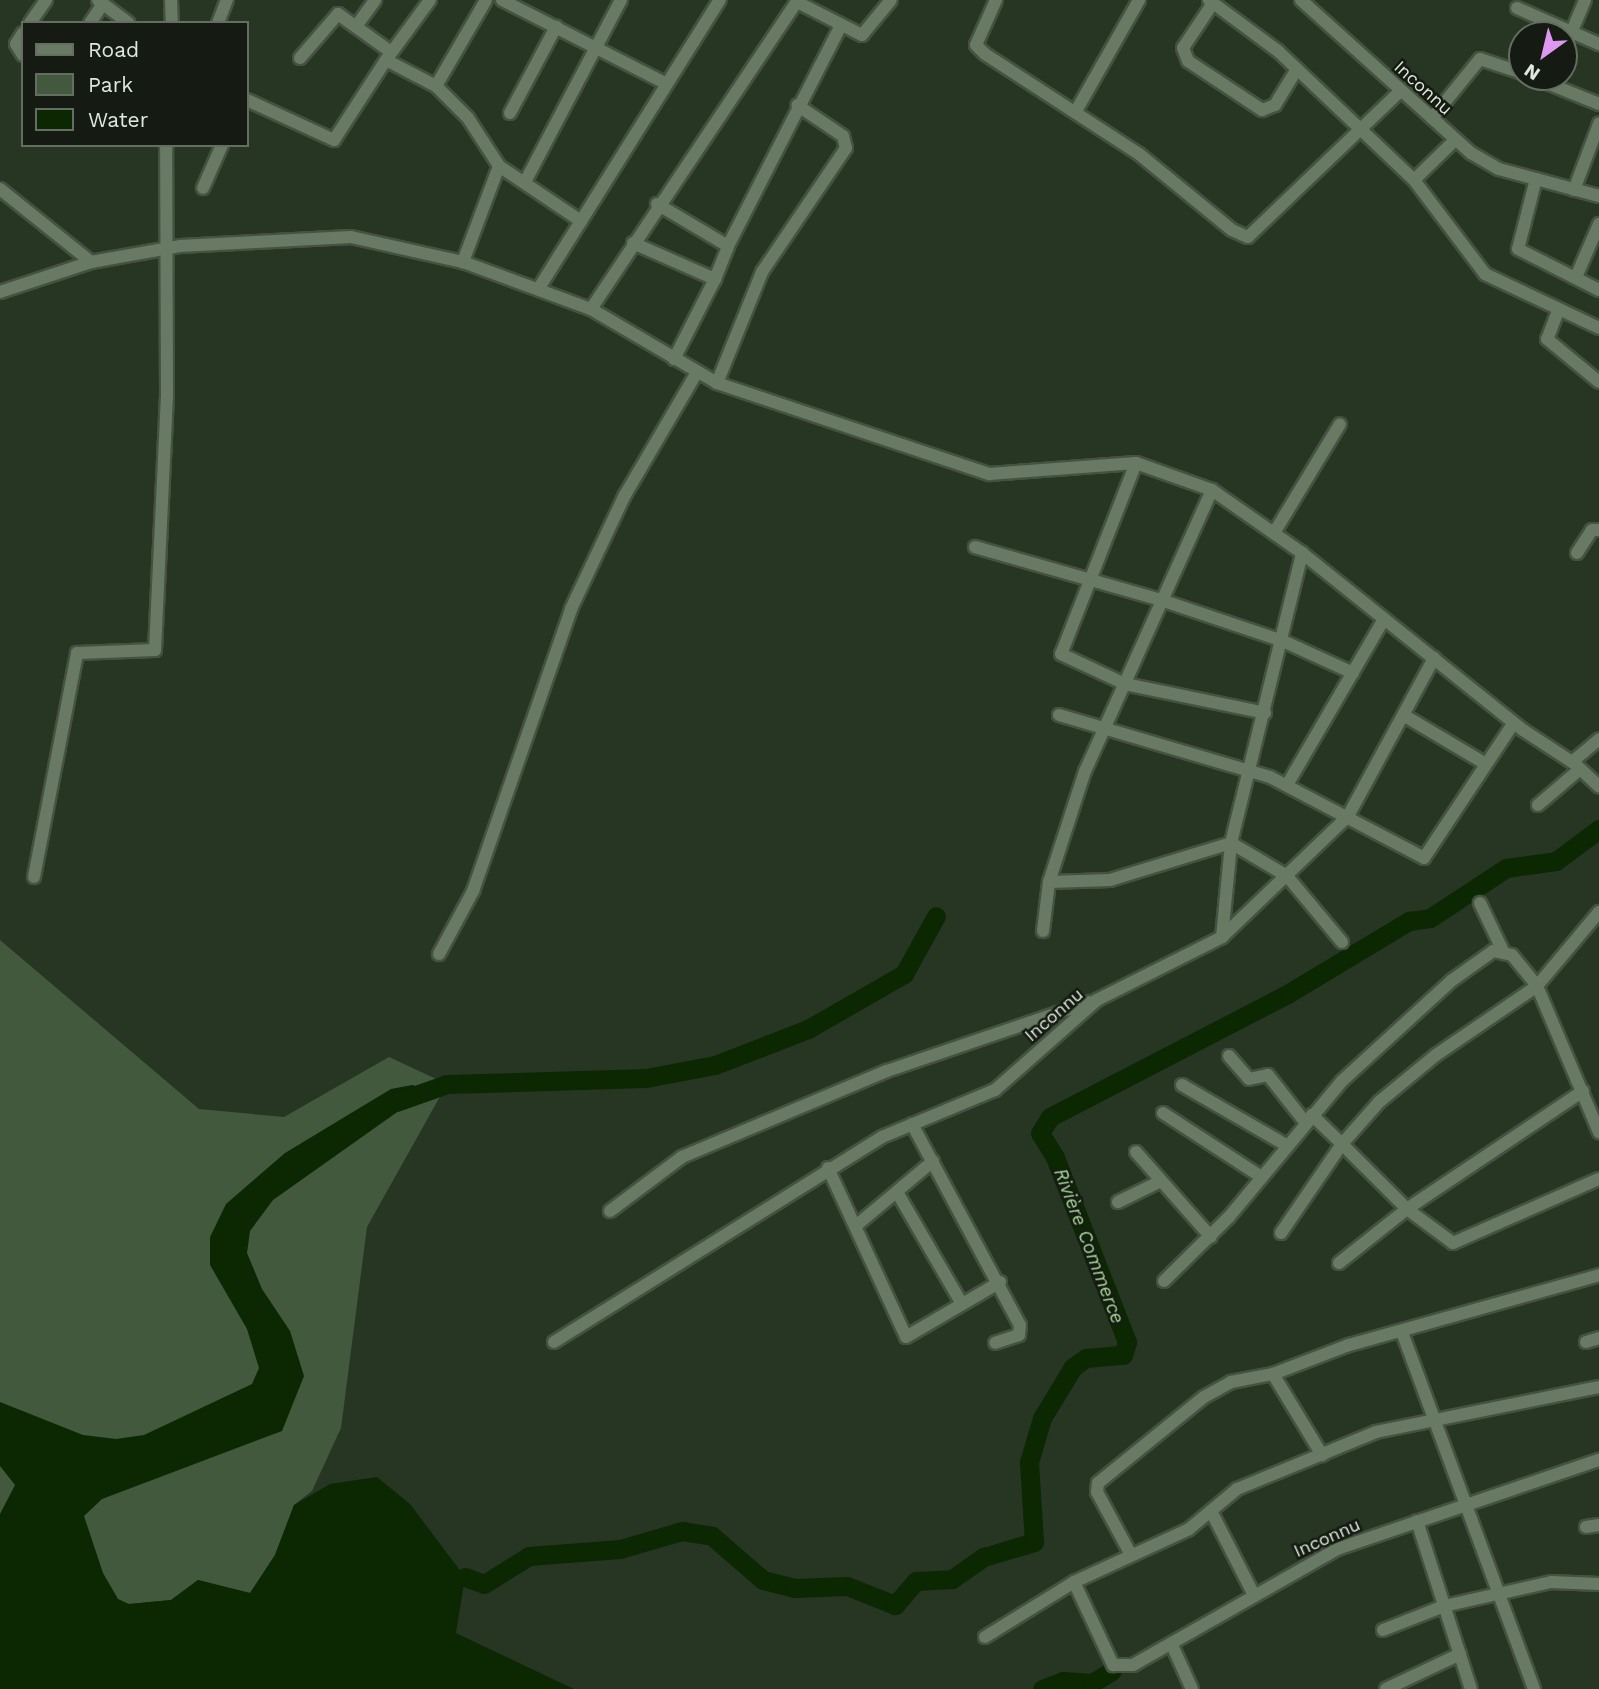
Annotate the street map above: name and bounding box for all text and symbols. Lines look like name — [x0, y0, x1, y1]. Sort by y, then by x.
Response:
legend — [21, 21, 248, 147]
north arrow — [1508, 21, 1578, 91]
text: Road — [88, 37, 139, 62]
street label: Inconnu — [1390, 56, 1456, 120]
text: N — [1520, 59, 1544, 86]
text: Park — [88, 72, 133, 97]
text: Water — [88, 107, 148, 132]
street label: Inconnu — [1020, 984, 1088, 1046]
water label: Rivière Commerce — [1049, 1165, 1129, 1327]
street label: Inconnu — [1290, 1514, 1364, 1562]

